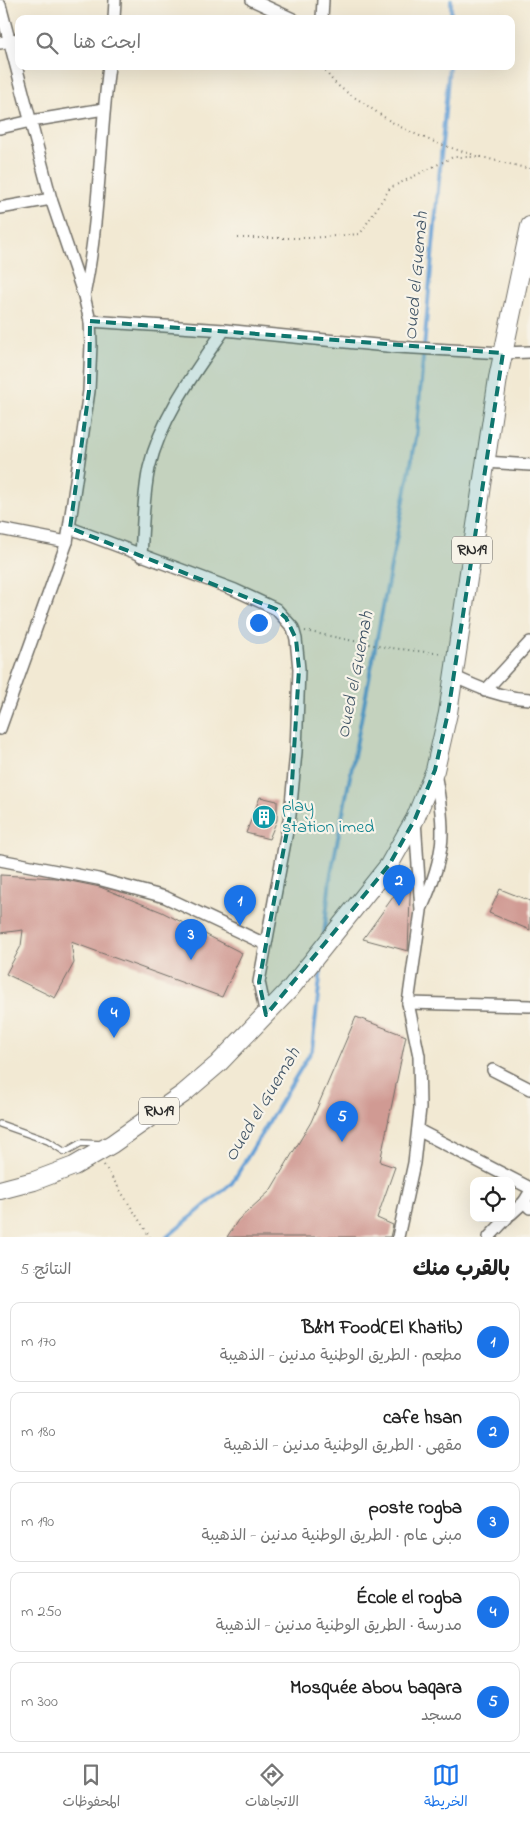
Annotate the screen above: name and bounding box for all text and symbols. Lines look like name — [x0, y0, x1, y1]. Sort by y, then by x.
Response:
search box — [15, 15, 515, 70]
icon: search — [33, 29, 61, 57]
text: ابحث هنا — [73, 30, 141, 57]
water label: Oued el Guemah — [398, 210, 436, 341]
road number: RN19 — [452, 536, 492, 564]
water label: Oued el Guemah — [330, 608, 382, 741]
your location — [246, 610, 272, 636]
place label: play station imed — [282, 794, 374, 841]
building icon: play station imed — [251, 804, 277, 830]
pin: 2 — [383, 865, 415, 906]
pin: 1 — [224, 885, 256, 926]
pin: 3 — [175, 919, 207, 960]
pin: 4 — [98, 997, 130, 1038]
water label: Oued el Guemah — [218, 1042, 308, 1167]
road number: RN19 — [139, 1098, 179, 1124]
pin: 5 — [326, 1101, 358, 1142]
map controls — [470, 1177, 515, 1222]
button: locate — [470, 1177, 515, 1222]
text: بالقرب منك — [413, 1255, 510, 1285]
text: النتائج: 5 — [20, 1258, 71, 1282]
text: B&M Food(El Khatib) — [302, 1315, 462, 1342]
text: 170 m — [21, 1330, 56, 1354]
text: 1 — [490, 1330, 496, 1354]
text: مطعم · الطريق الوطنية مدنين - الذهيبة — [220, 1344, 462, 1368]
text: cafe hsan — [383, 1405, 462, 1432]
text: 180 m — [21, 1420, 55, 1444]
text: 2 — [489, 1420, 497, 1444]
text: مقهى · الطريق الوطنية مدنين - الذهيبة — [224, 1434, 462, 1458]
text: poste rogba — [369, 1495, 462, 1522]
text: 190 m — [21, 1510, 54, 1534]
text: 3 — [490, 1510, 496, 1534]
text: مبنى عام · الطريق الوطنية مدنين - الذهيبة — [201, 1524, 462, 1548]
text: École el rogba — [356, 1585, 462, 1612]
text: 250 m — [21, 1600, 61, 1624]
text: 4 — [490, 1600, 496, 1624]
text: مدرسة · الطريق الوطنية مدنين - الذهيبة — [216, 1614, 462, 1638]
text: Mosquée abou baqara — [290, 1675, 462, 1702]
text: 300 m — [21, 1690, 58, 1714]
text: 5 — [488, 1690, 498, 1714]
text: مسجد — [421, 1704, 462, 1728]
tab: المحفوظات — [62, 1761, 120, 1814]
tab: الاتجاهات — [245, 1761, 299, 1814]
tab: الخريطة — [424, 1761, 468, 1814]

